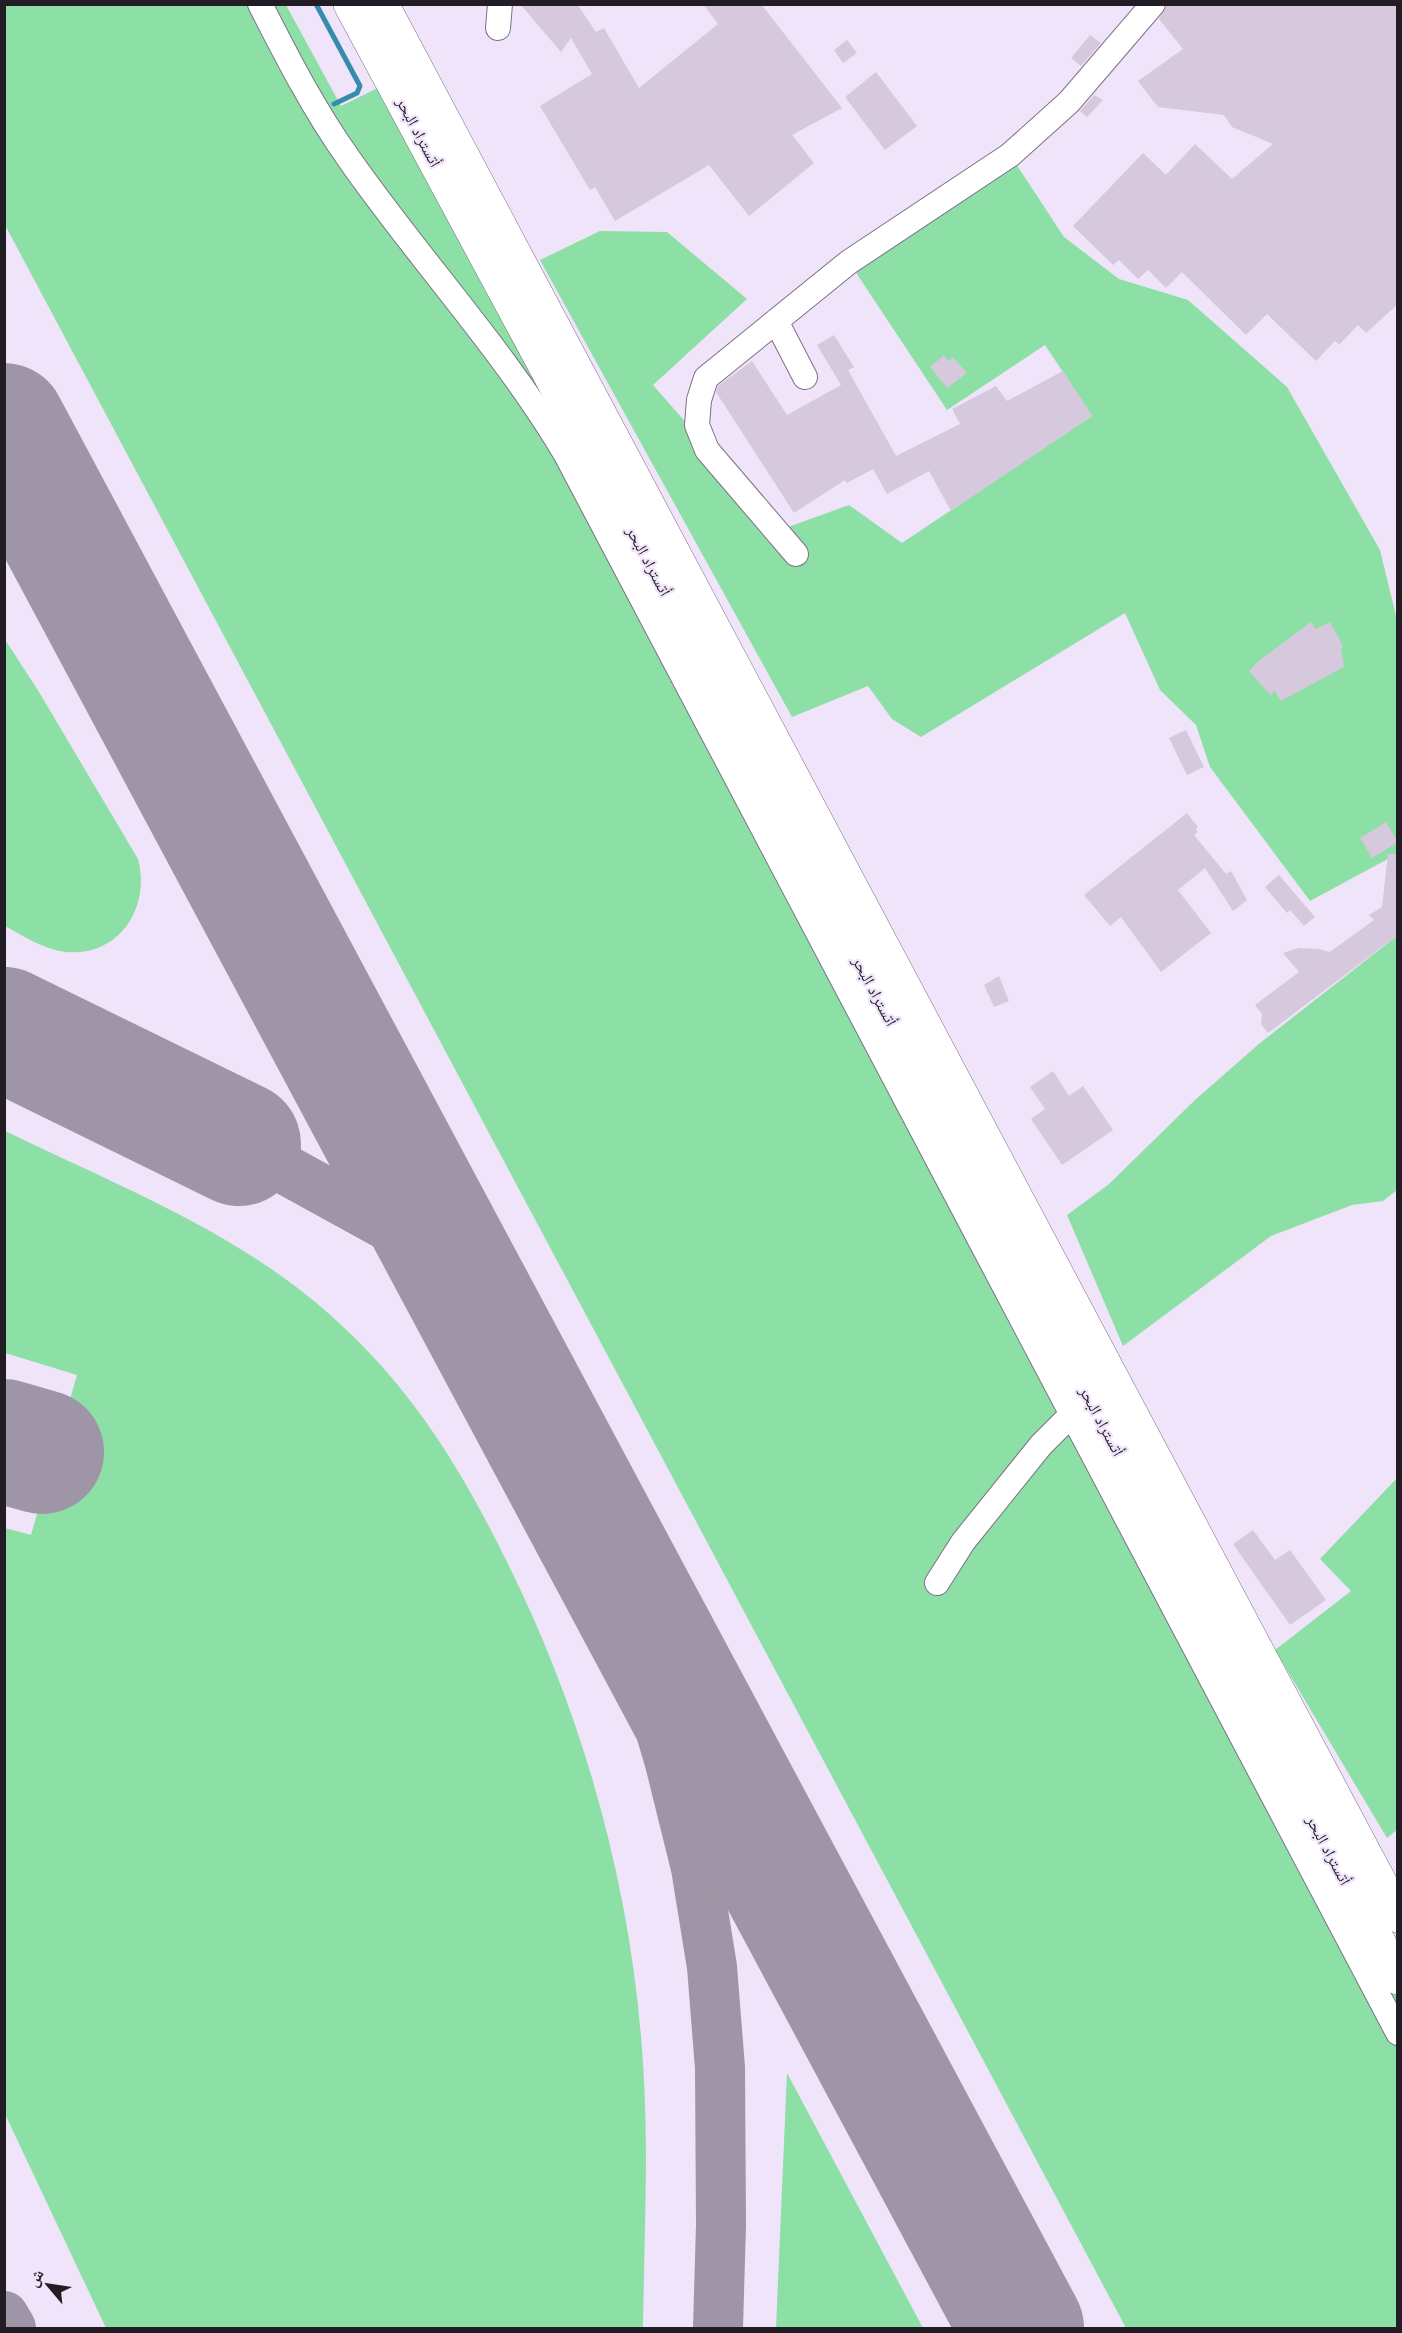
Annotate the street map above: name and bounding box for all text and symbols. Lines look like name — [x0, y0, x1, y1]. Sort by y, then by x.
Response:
street label: أتستراد البحر — [392, 93, 445, 170]
street label: أتستراد البحر — [622, 522, 675, 599]
street label: أتستراد البحر — [848, 952, 901, 1029]
street label: أتستراد البحر — [1075, 1382, 1128, 1459]
street label: أتستراد البحر — [1302, 1811, 1355, 1888]
north arrow — [18, 2255, 78, 2315]
text: ش — [23, 2266, 48, 2290]

